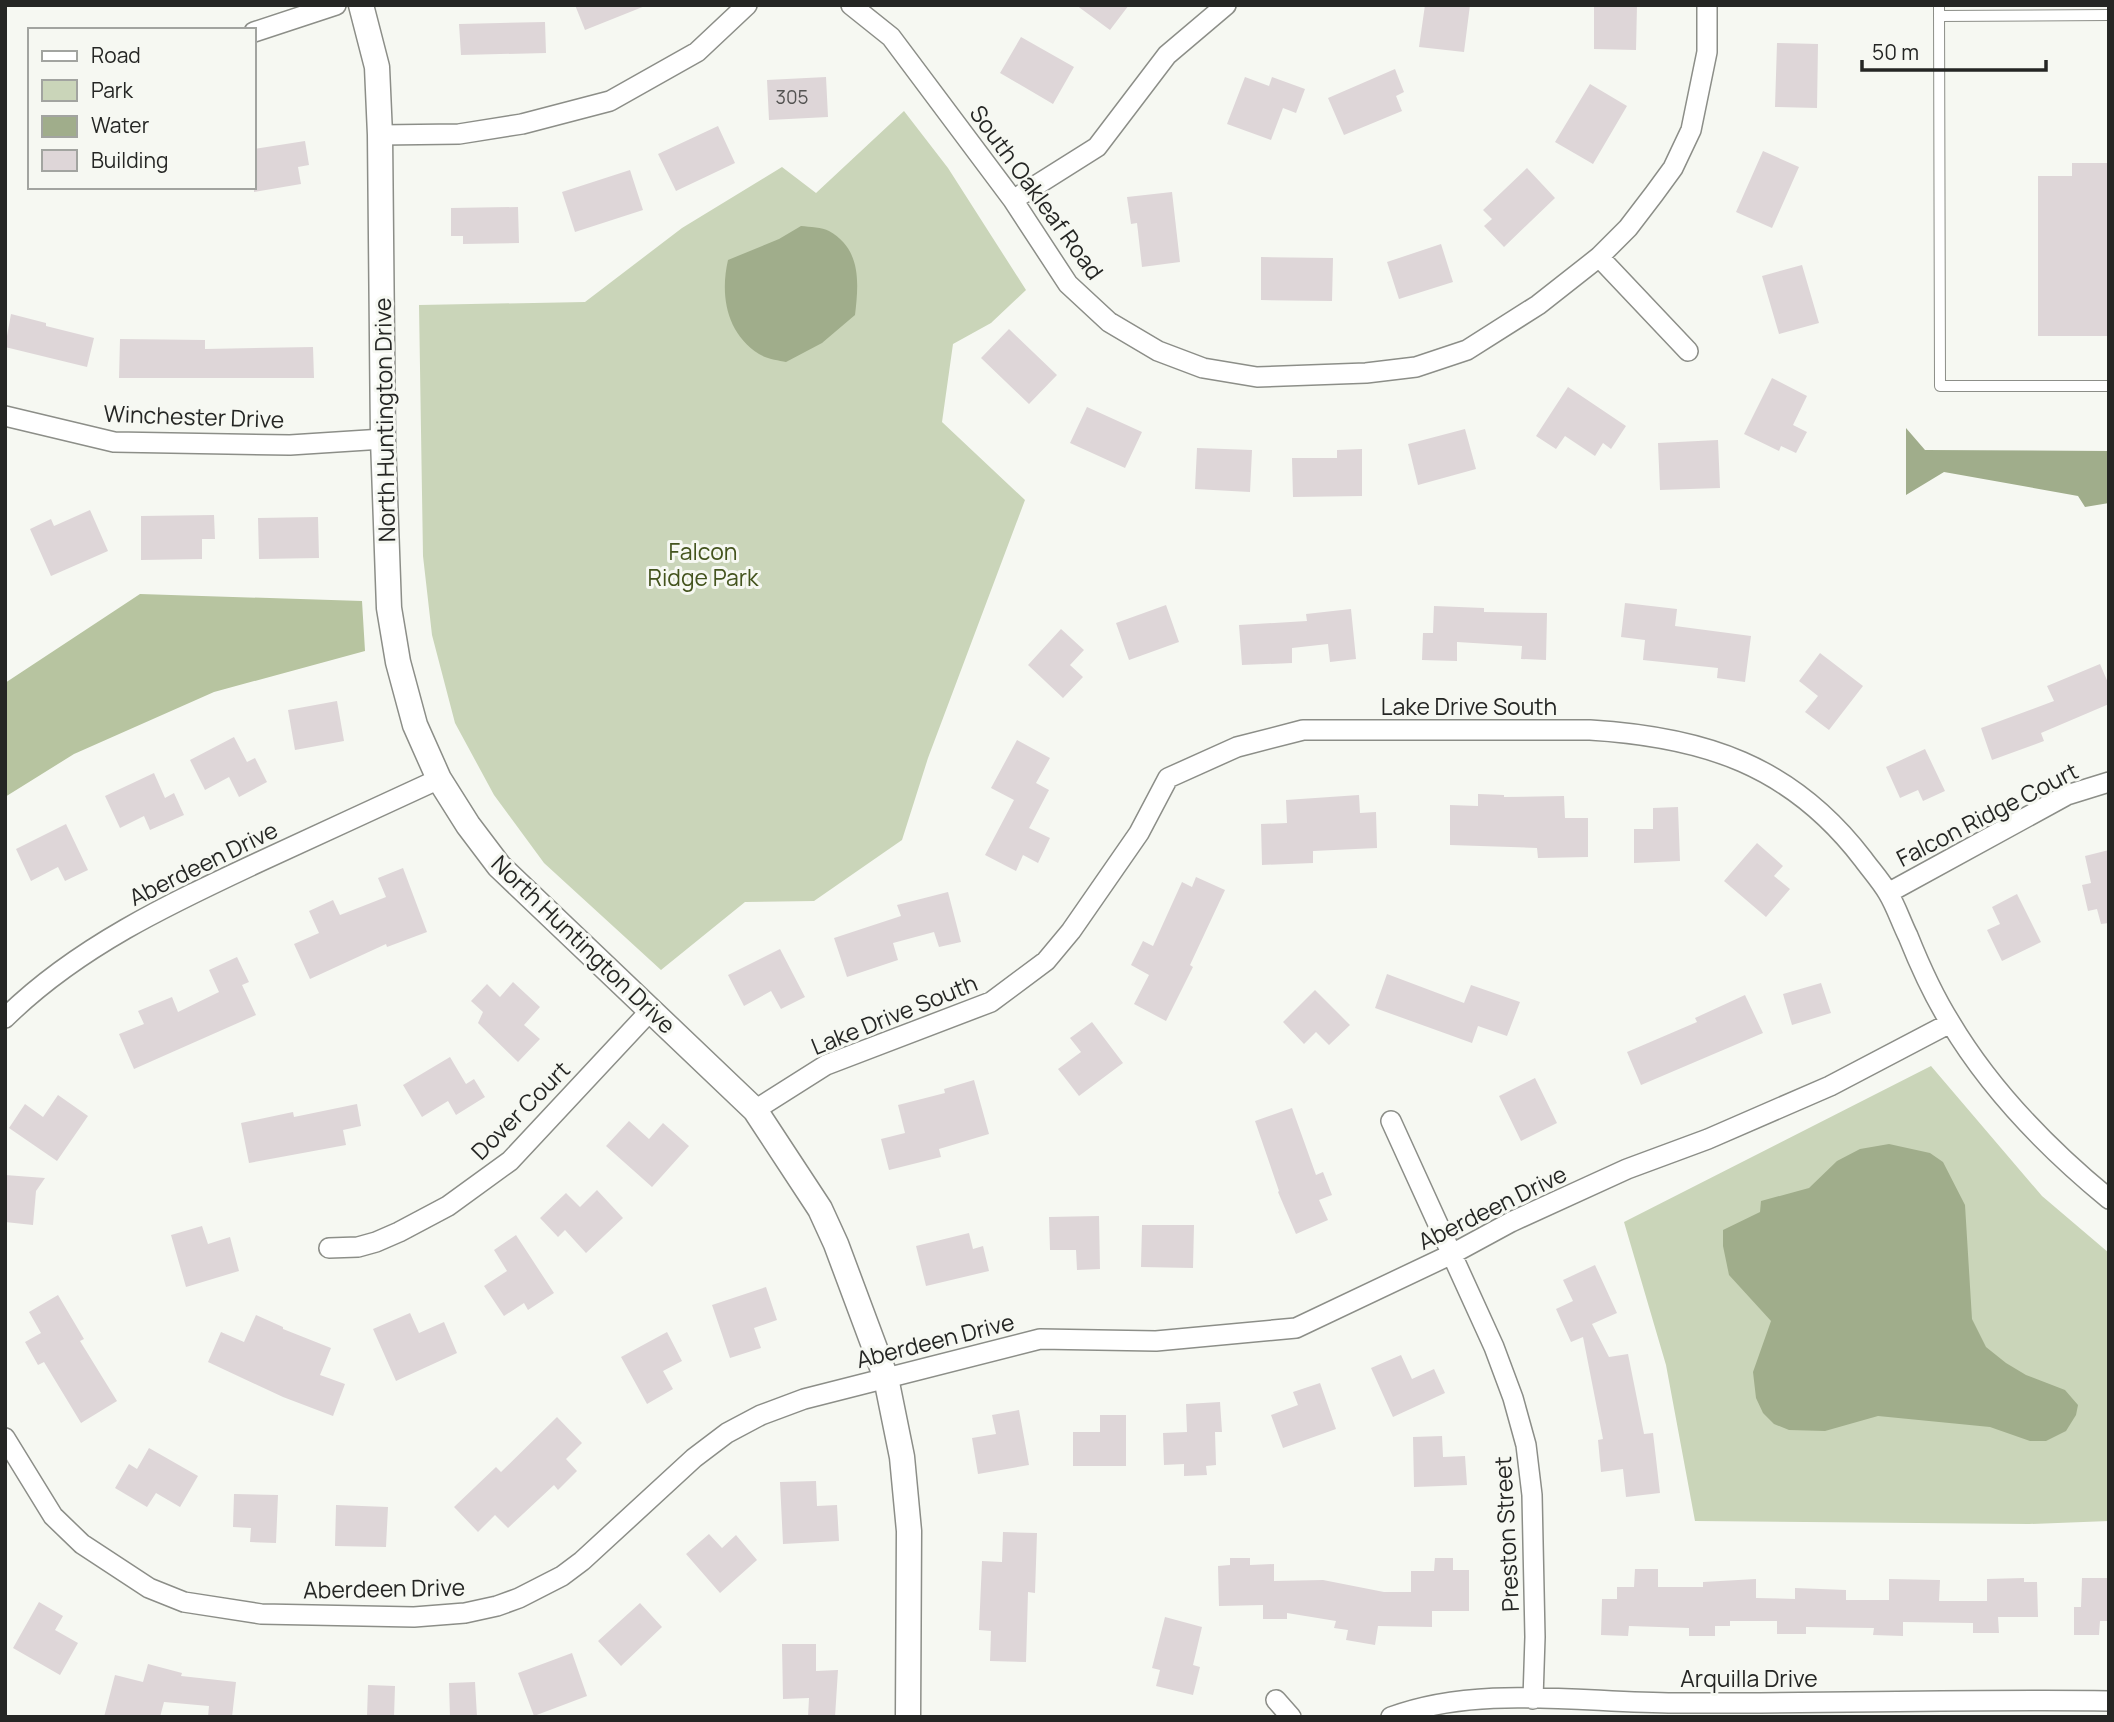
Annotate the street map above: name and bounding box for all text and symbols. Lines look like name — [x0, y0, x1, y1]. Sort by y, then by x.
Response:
legend — [28, 28, 256, 189]
scale bar — [1862, 28, 2046, 72]
text: 50 m — [1872, 38, 1919, 66]
text: Road — [91, 41, 141, 69]
text: Park — [91, 76, 133, 104]
house number: 305 — [775, 84, 809, 110]
street label: South Oakleaf Road — [963, 98, 1111, 286]
text: Water — [91, 111, 150, 139]
text: Building — [91, 146, 168, 174]
street label: North Huntington Drive — [366, 298, 402, 542]
street label: Winchester Drive — [103, 397, 285, 435]
park label: Falcon Ridge Park — [648, 535, 759, 593]
street label: Lake Drive South — [1381, 690, 1557, 722]
street label: Falcon Ridge Court — [1891, 754, 2083, 874]
street label: Aberdeen Drive — [123, 813, 283, 913]
street label: North Huntington Drive — [485, 848, 683, 1040]
street label: Lake Drive South — [806, 966, 982, 1062]
street label: Dover Court — [464, 1054, 576, 1166]
street label: Aberdeen Drive — [1412, 1157, 1572, 1257]
street label: Aberdeen Drive — [853, 1305, 1017, 1375]
street label: Preston Street — [1486, 1455, 1526, 1613]
street label: Aberdeen Drive — [303, 1571, 465, 1605]
street label: Arquilla Drive — [1680, 1662, 1818, 1694]

